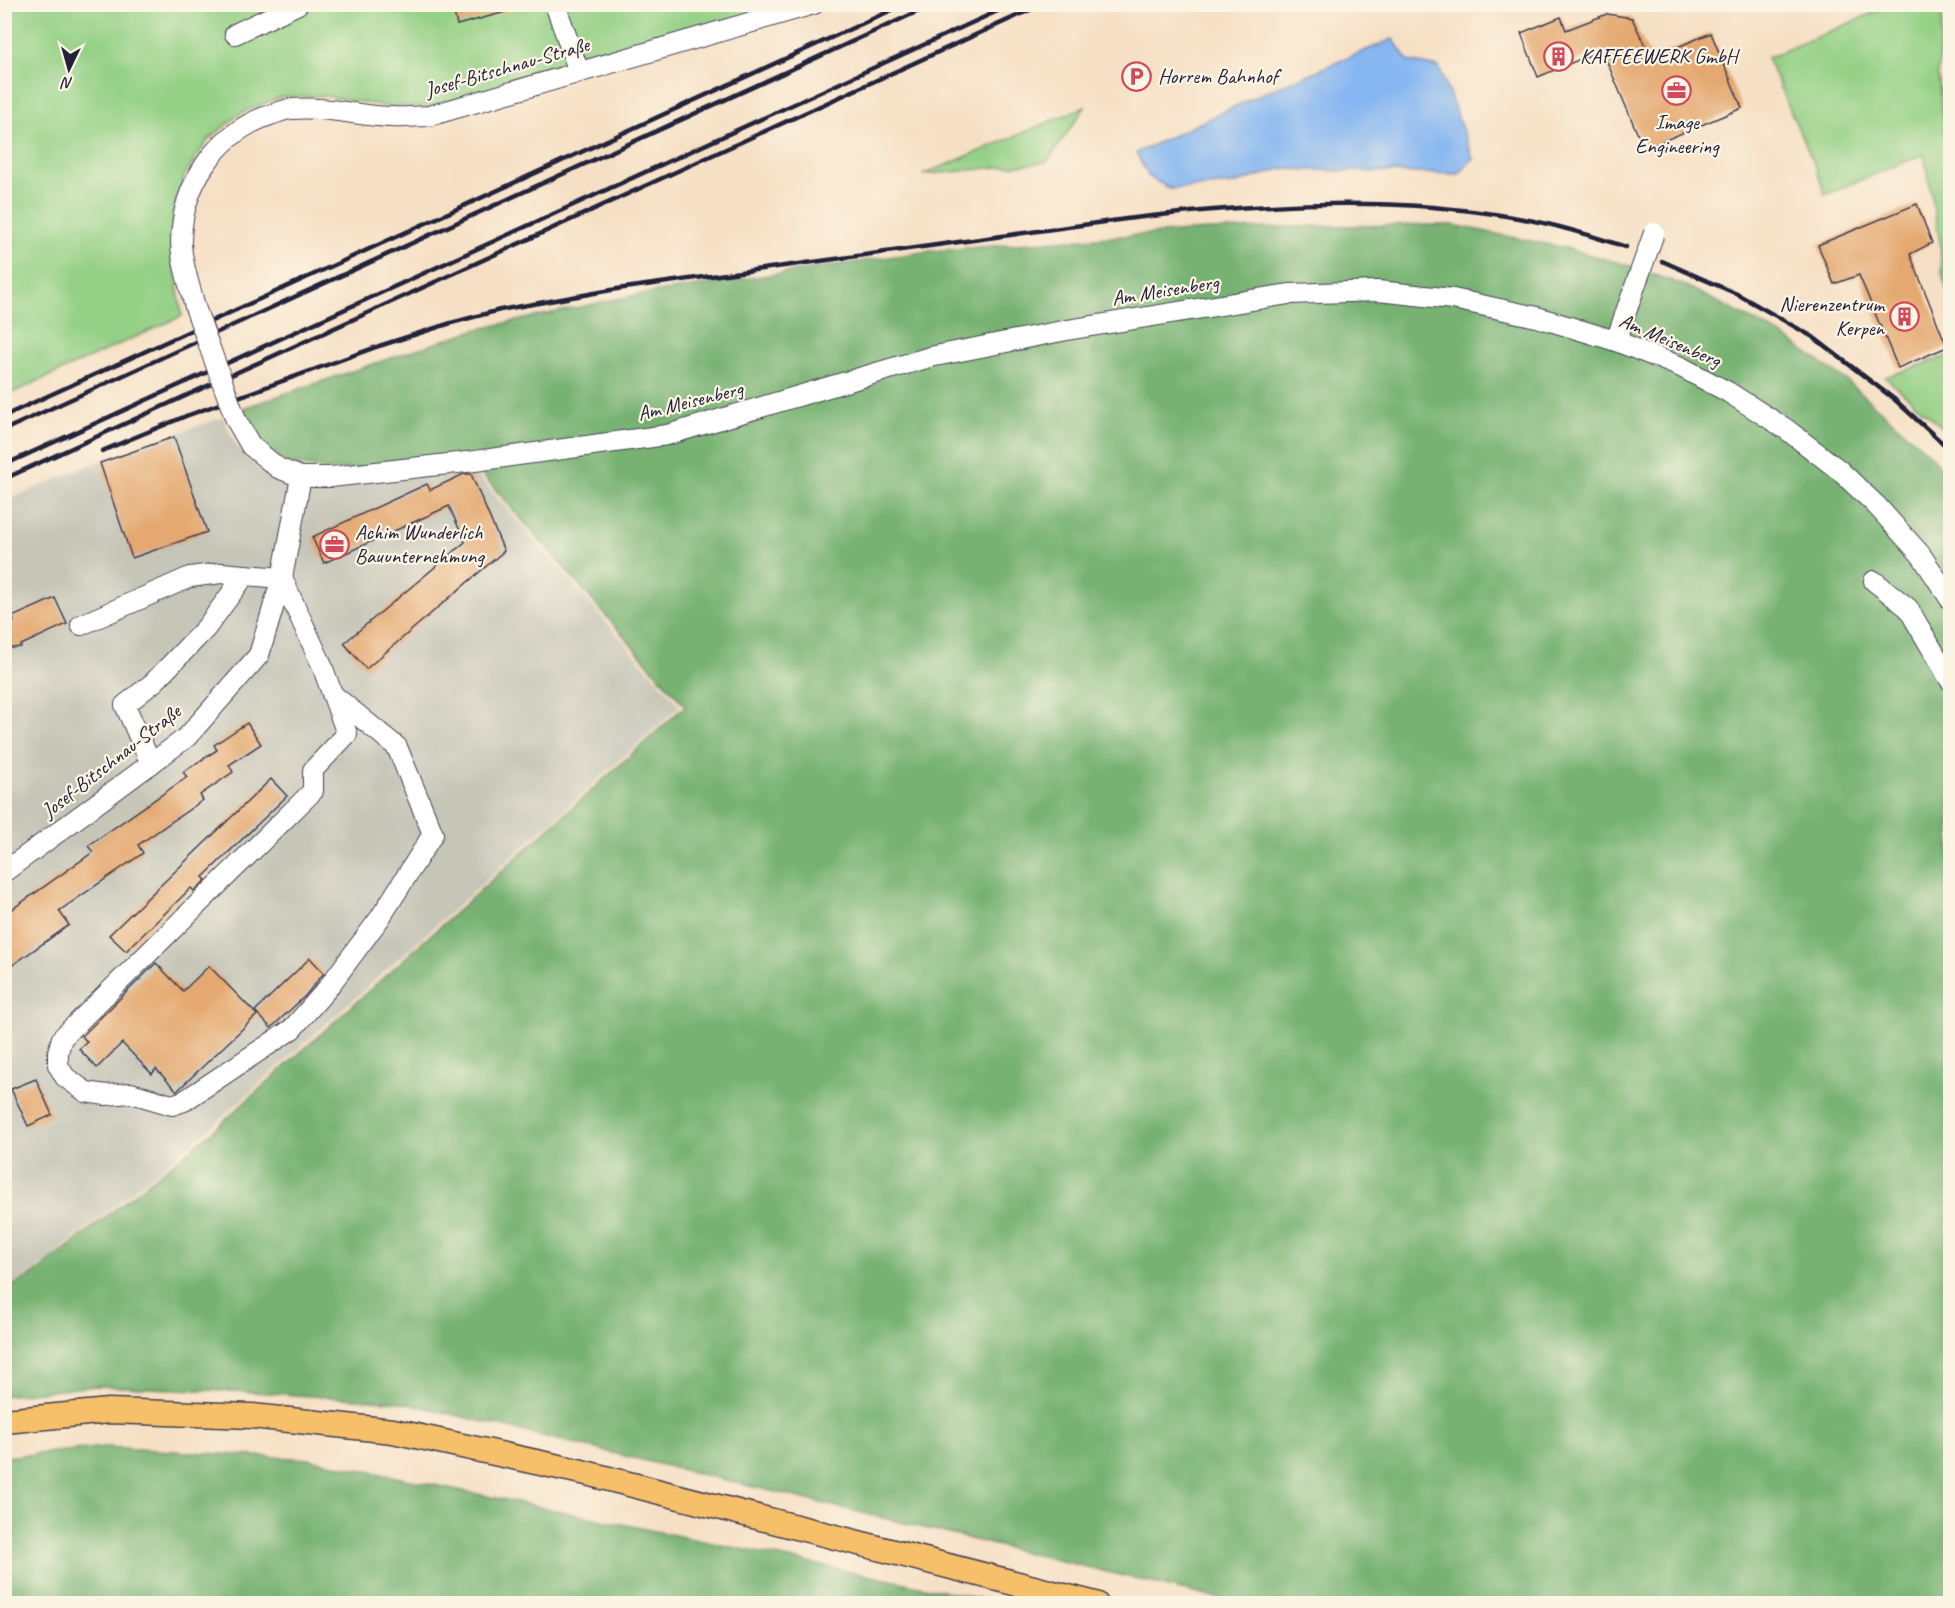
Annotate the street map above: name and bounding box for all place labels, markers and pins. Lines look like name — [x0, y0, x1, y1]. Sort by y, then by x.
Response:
building icon: KAFFEEWERK GmbH — [1543, 40, 1575, 72]
place label: KAFFEEWERK GmbH — [1580, 43, 1741, 69]
parking icon: Horrem Bahnhof — [1121, 60, 1153, 92]
place label: Horrem Bahnhof — [1158, 63, 1283, 89]
office icon: Image Engineering — [1661, 75, 1693, 107]
place label: Image Engineering — [1635, 109, 1720, 159]
place label: Nierenzentrum Kerpen — [1779, 291, 1886, 341]
building icon: Nierenzentrum Kerpen — [1889, 300, 1921, 332]
place label: Achim Wunderlich Bauunternehmung — [355, 519, 485, 569]
office icon: Achim Wunderlich Bauunternehmung — [318, 528, 350, 560]

